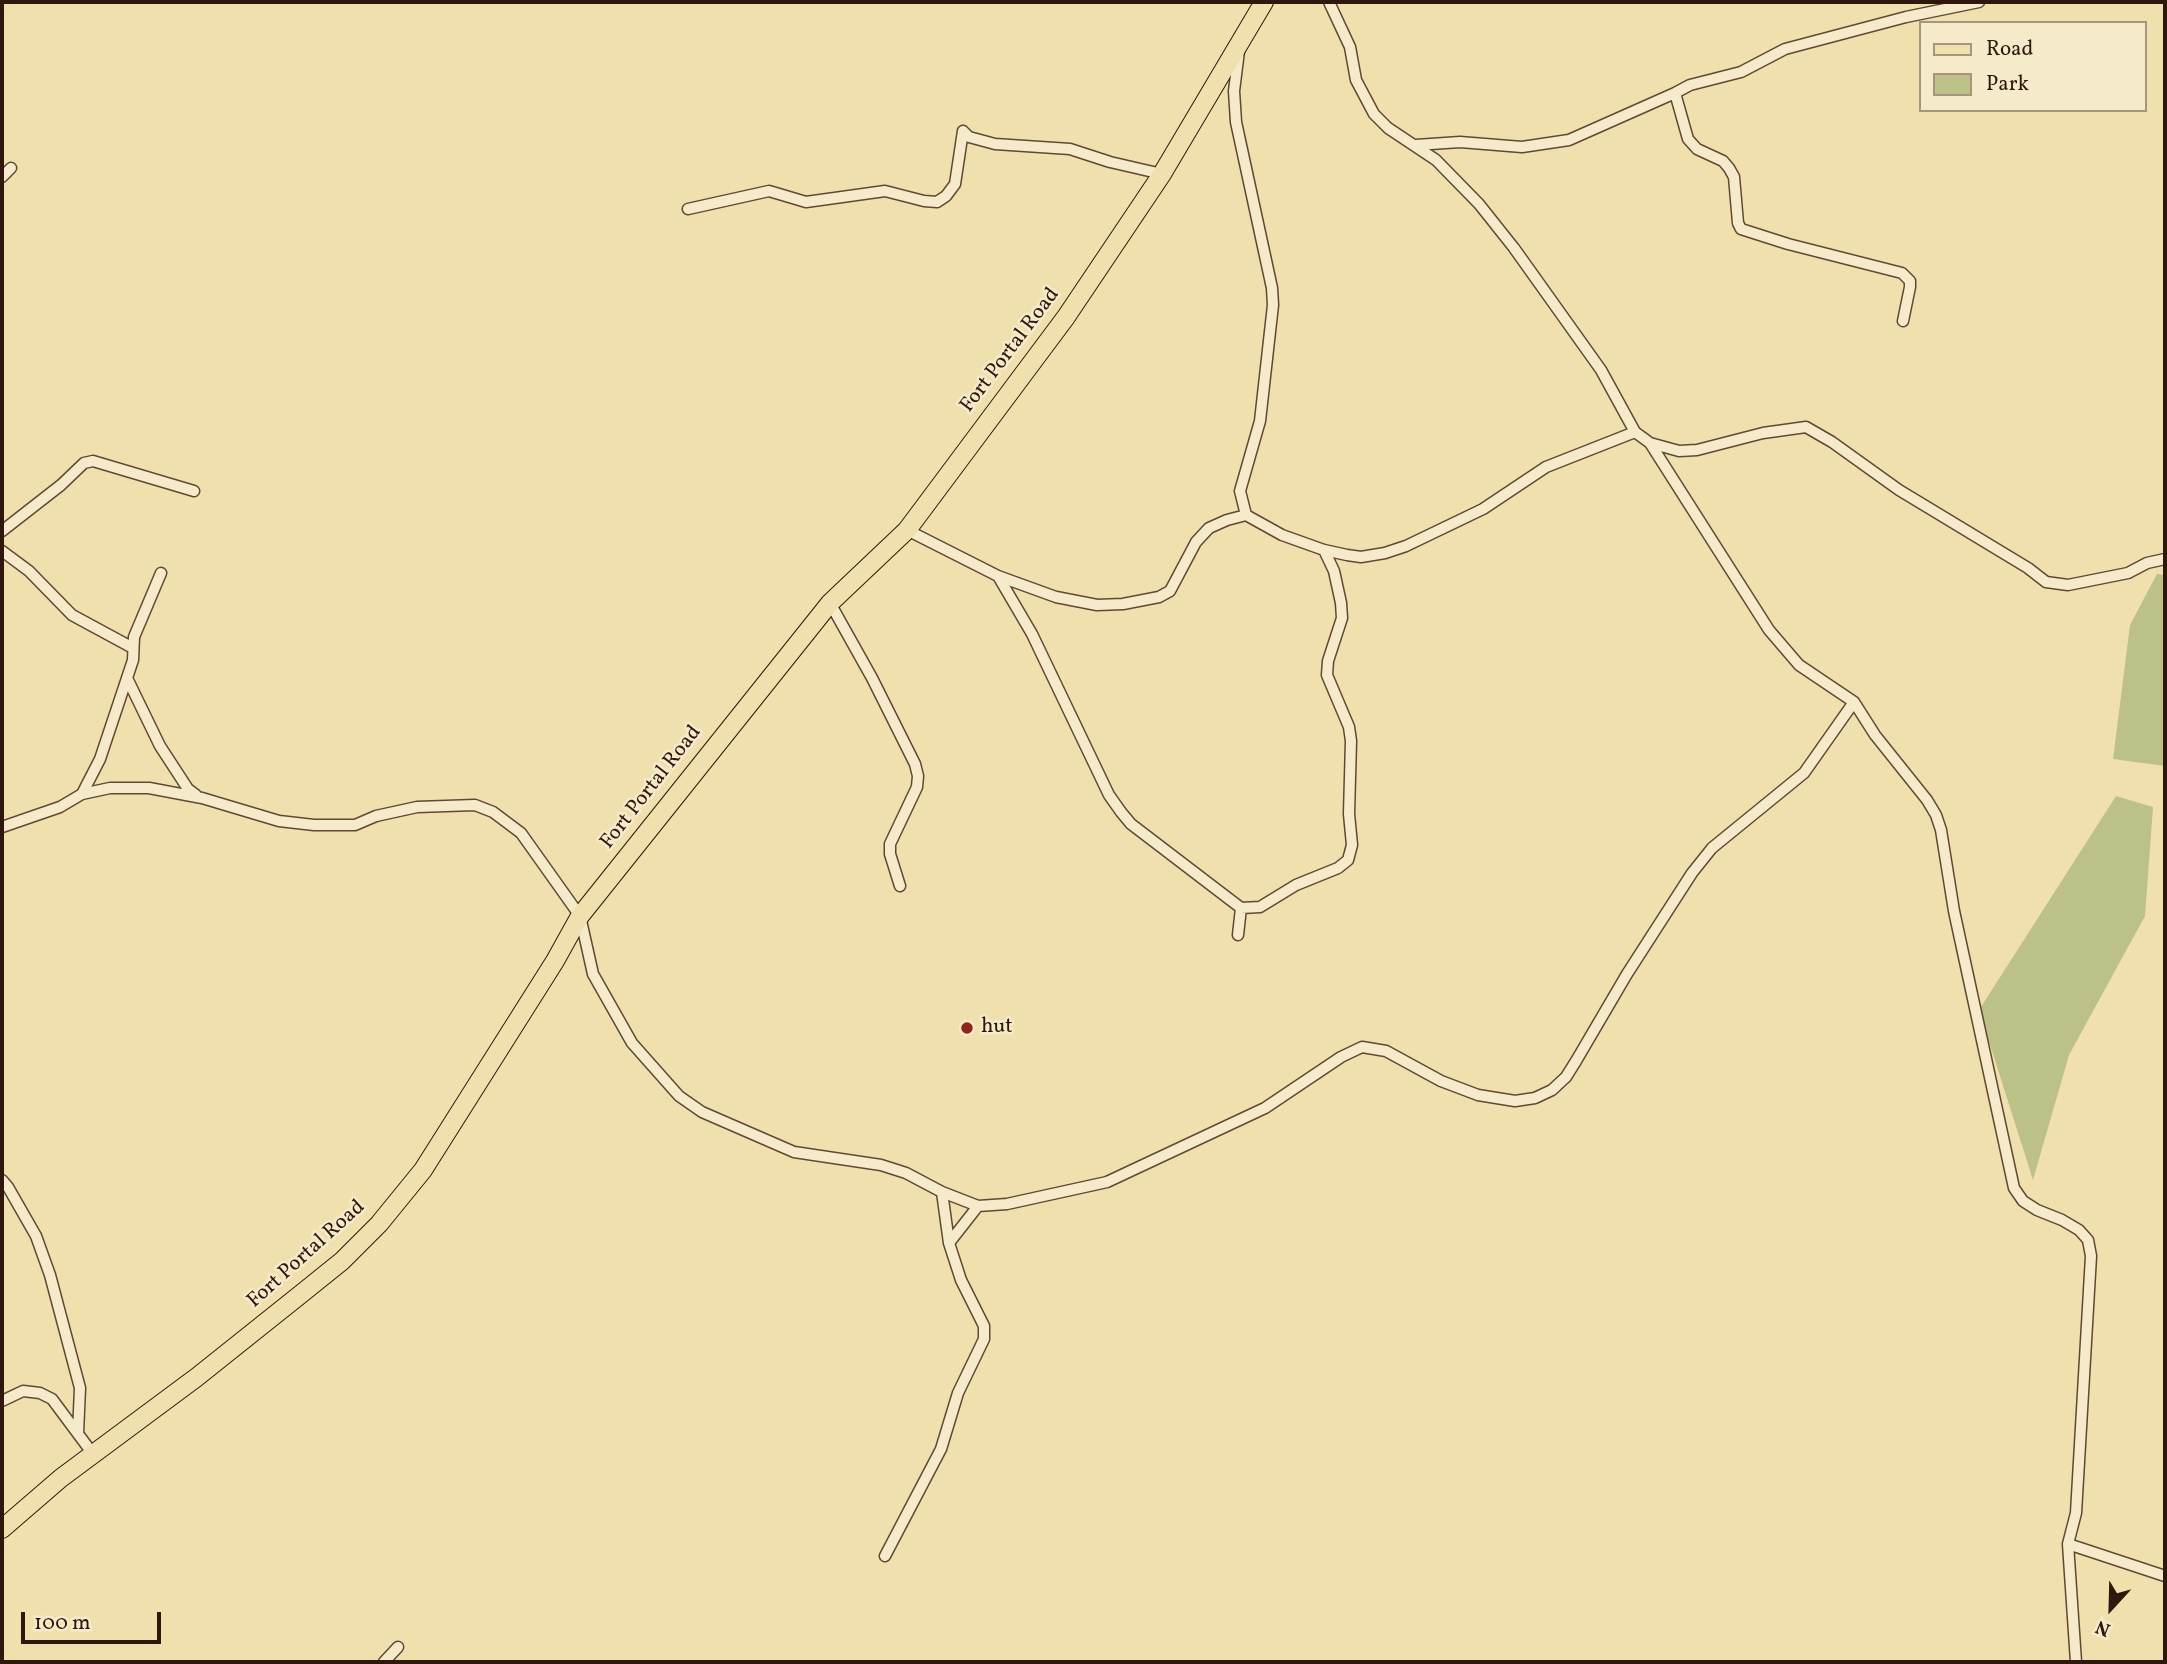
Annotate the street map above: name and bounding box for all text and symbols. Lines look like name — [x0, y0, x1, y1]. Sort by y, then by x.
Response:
legend — [1918, 21, 2146, 112]
text: Road — [1986, 35, 2033, 64]
text: Park — [1986, 70, 2029, 99]
street label: Fort Portal Road — [956, 284, 1066, 418]
street label: Fort Portal Road — [596, 721, 708, 855]
place label: hut — [981, 1015, 1013, 1041]
marker: hut — [959, 1020, 975, 1036]
street label: Fort Portal Road — [243, 1196, 371, 1314]
north arrow — [2076, 1573, 2146, 1643]
scale bar — [24, 1598, 164, 1642]
text: 100 m — [34, 1609, 91, 1638]
text: N — [2092, 1613, 2114, 1642]

